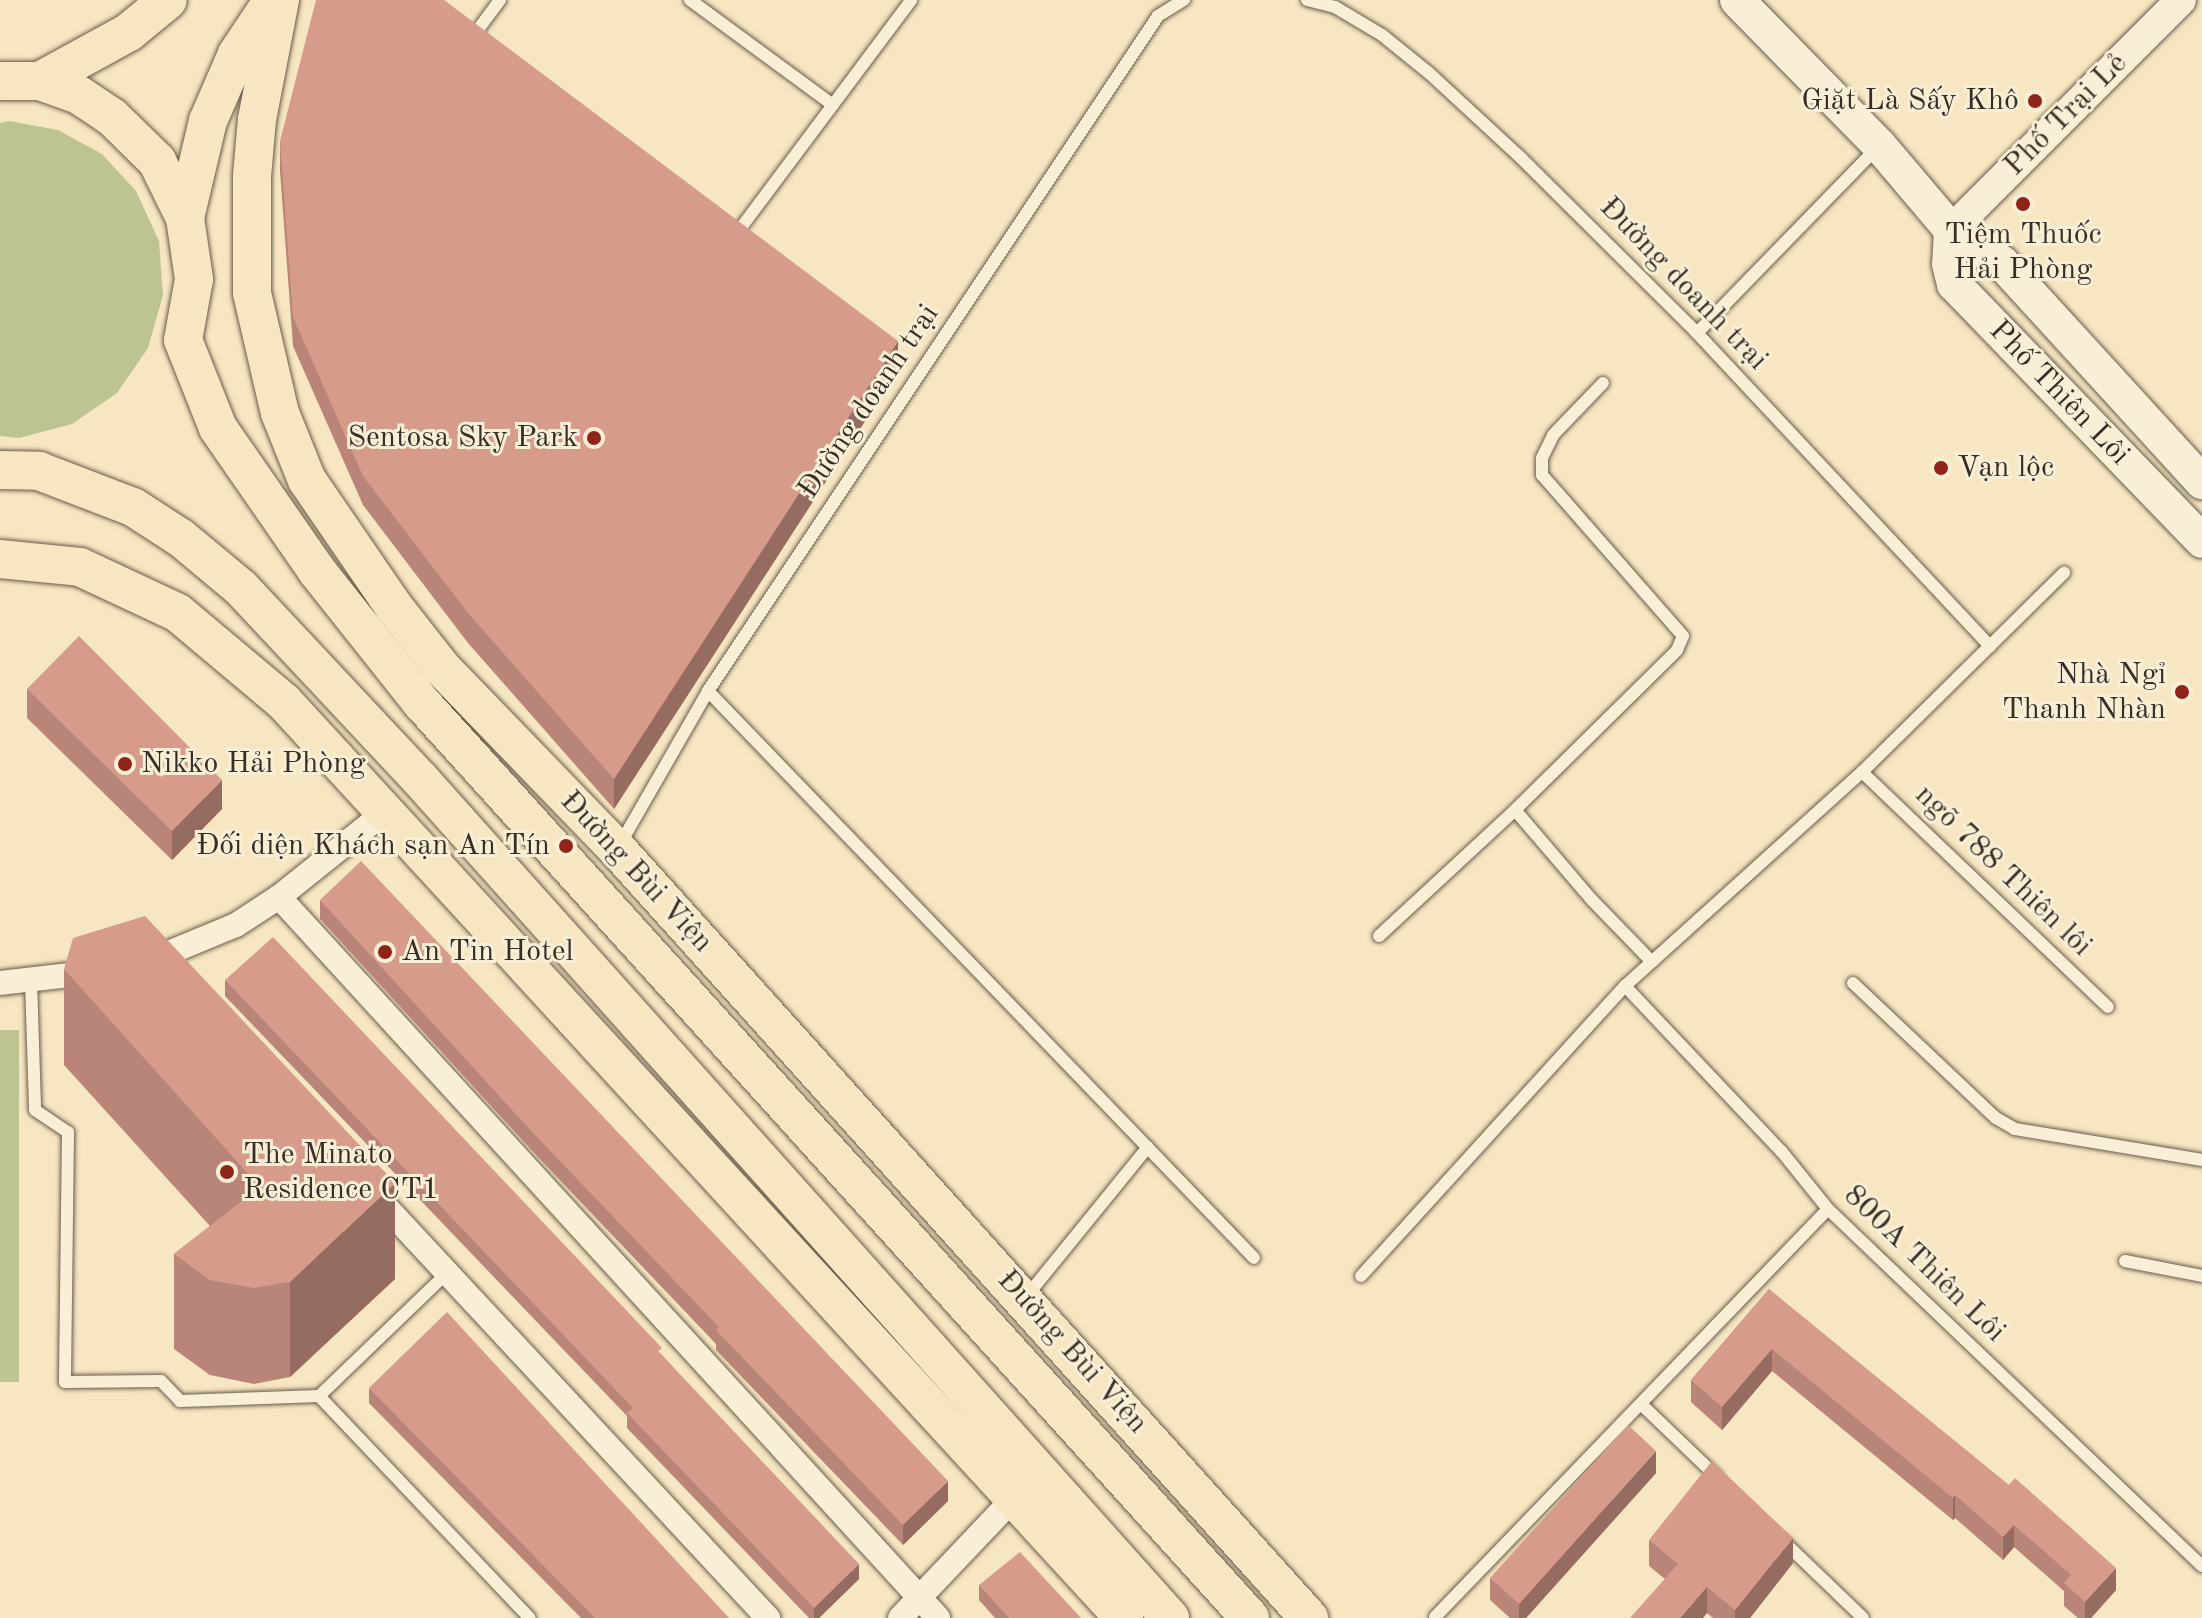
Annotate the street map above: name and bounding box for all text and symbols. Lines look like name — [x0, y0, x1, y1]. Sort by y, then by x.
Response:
street label: Phố Trại Lẻ — [1997, 46, 2135, 184]
place label: Giặt Là Sấy Khô — [1801, 83, 2019, 119]
marker: Giặt Là Sấy Khô — [2026, 92, 2044, 110]
street label: Đường doanh trại — [1591, 190, 1775, 378]
marker: Tiệm Thuốc Hải Phòng — [2014, 195, 2032, 213]
place label: Tiệm Thuốc Hải Phòng — [1944, 217, 2102, 288]
street label: Đường doanh trại — [791, 298, 947, 506]
street label: Phố Thiên Lôi — [1981, 313, 2137, 473]
place label: Sentosa Sky Park — [347, 420, 578, 456]
marker: Sentosa Sky Park — [585, 429, 603, 447]
place label: Vạn lộc — [1957, 450, 2054, 486]
marker: Vạn lộc — [1932, 459, 1950, 477]
place label: Nhà Ngỉ Thanh Nhàn — [2002, 657, 2166, 728]
marker: Nhà Ngỉ Thanh Nhàn — [2173, 683, 2191, 701]
place label: Nikko Hải Phòng — [141, 746, 366, 782]
marker: Nikko Hải Phòng — [116, 755, 134, 773]
street label: ngõ 788 Thiên lôi — [1907, 778, 2099, 964]
street label: Đường Bùi Viện — [552, 784, 720, 960]
place label: Đối diện Khách sạn An Tín — [196, 828, 550, 864]
marker: Đối diện Khách sạn An Tín — [557, 837, 575, 855]
place label: An Tin Hotel — [401, 934, 574, 970]
marker: An Tin Hotel — [376, 943, 394, 961]
place label: The Minato Residence CT1 — [243, 1137, 439, 1208]
marker: The Minato Residence CT1 — [218, 1163, 236, 1181]
street label: 800A Thiên Lôi — [1836, 1178, 2012, 1350]
street label: Đường Bùi Viện — [989, 1263, 1155, 1441]

